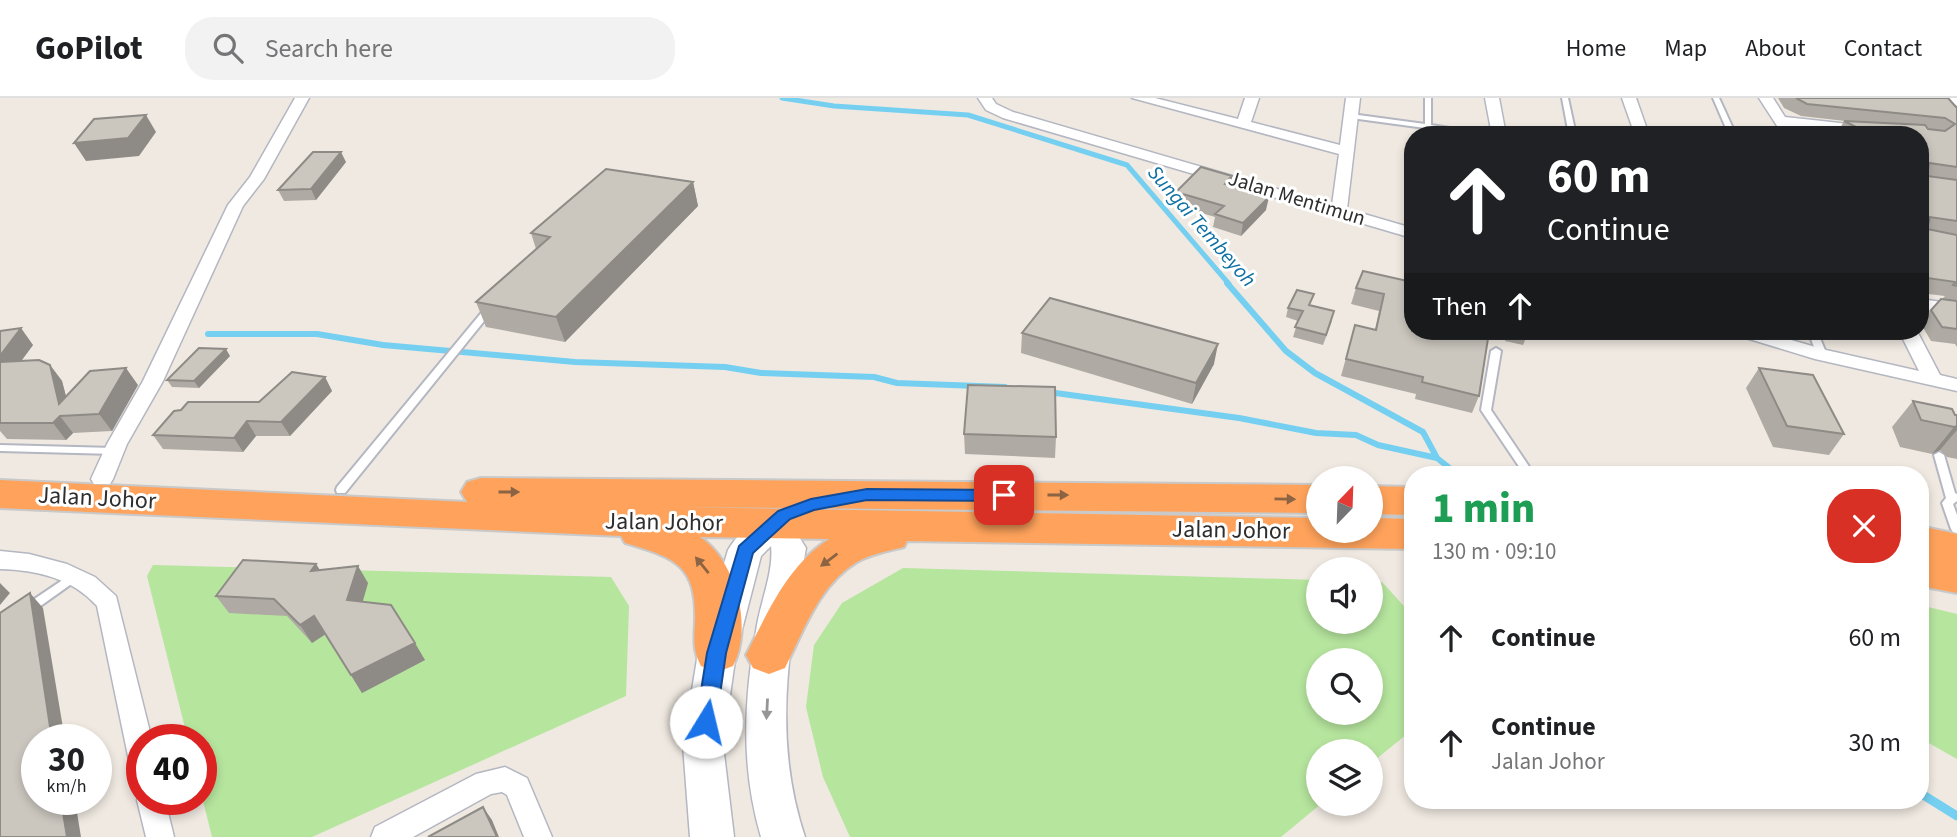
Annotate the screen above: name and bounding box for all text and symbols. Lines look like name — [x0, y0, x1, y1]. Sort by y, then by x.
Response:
search box — [185, 17, 675, 80]
text: GoPilot — [35, 25, 143, 72]
icon: search — [209, 29, 247, 67]
text: Search here — [265, 30, 393, 67]
text: Home — [1566, 31, 1626, 66]
text: Map — [1664, 31, 1707, 66]
text: About — [1745, 31, 1806, 66]
text: Contact — [1844, 31, 1922, 66]
text: 60 m — [1547, 142, 1651, 212]
icon: ahead — [1432, 154, 1523, 245]
water label: Sungai Tembeyoh — [1141, 159, 1263, 293]
street label: Jalan Mentimun — [1225, 163, 1369, 233]
text: Continue — [1547, 207, 1670, 253]
icon: ahead — [1501, 287, 1539, 325]
text: Then — [1432, 288, 1487, 325]
pin — [974, 465, 1034, 525]
north arrow — [1306, 466, 1382, 542]
map controls — [1306, 466, 1383, 816]
icon: arrive — [985, 476, 1023, 514]
street label: Jalan Johor — [37, 477, 158, 519]
text: 1 min — [1432, 479, 1535, 539]
one-way arrow — [498, 486, 520, 498]
one-way arrow — [1047, 489, 1069, 501]
button: close — [1827, 489, 1901, 563]
one-way arrow — [1275, 493, 1297, 504]
street label: Jalan Johor — [604, 503, 724, 541]
street label: Jalan Johor — [1171, 511, 1291, 549]
text: 130 m · 09:10 — [1432, 535, 1556, 568]
one-way arrow — [820, 552, 838, 566]
one-way arrow — [694, 556, 709, 574]
button: sound — [1306, 557, 1383, 634]
icon: ahead — [1432, 619, 1470, 657]
text: Continue — [1491, 619, 1596, 656]
text: 60 m — [1848, 619, 1901, 656]
button: search — [1306, 648, 1383, 725]
position arrow — [669, 685, 743, 759]
one-way arrow — [761, 698, 772, 720]
text: Continue — [1491, 708, 1596, 745]
speed limit sign: 40 — [126, 724, 217, 815]
icon: ahead — [1432, 724, 1470, 762]
text: 30 m — [1848, 724, 1901, 761]
text: 30 — [48, 735, 85, 785]
button: layers — [1306, 739, 1383, 816]
text: Jalan Johor — [1491, 745, 1605, 778]
text: km/h — [47, 774, 86, 799]

